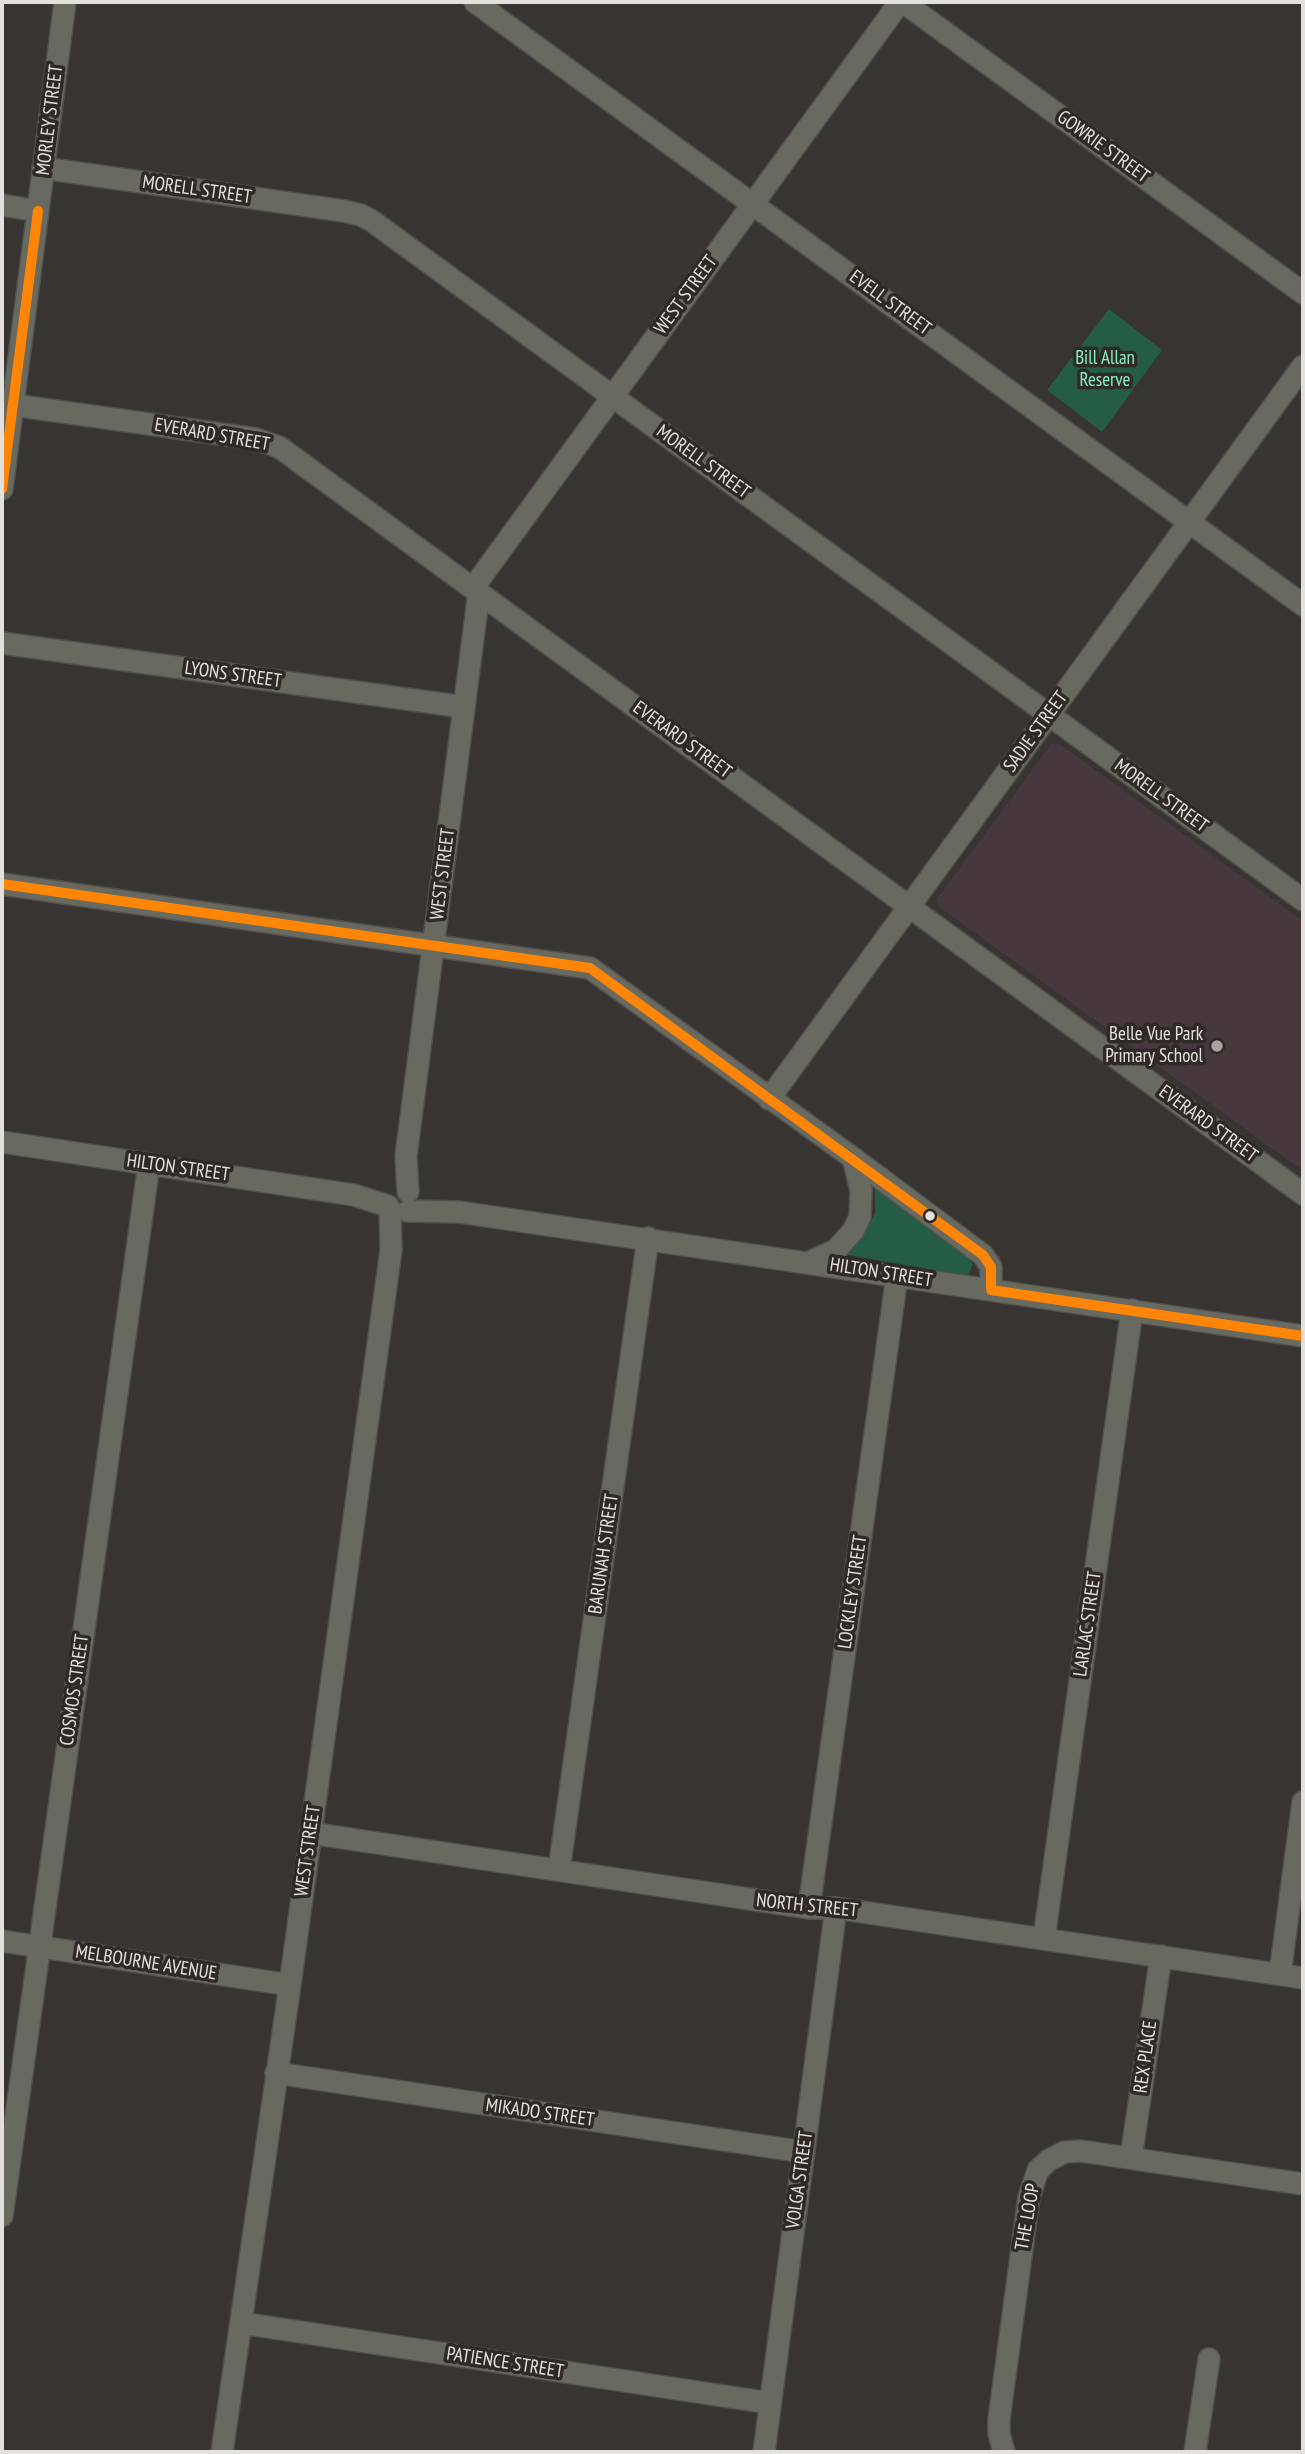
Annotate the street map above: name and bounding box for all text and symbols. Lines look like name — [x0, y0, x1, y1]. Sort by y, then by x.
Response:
street label: MORLEY STREET — [32, 64, 68, 176]
street label: GOWRIE STREET — [1052, 106, 1154, 188]
street label: MORELL STREET — [141, 171, 253, 209]
street label: WEST STREET — [650, 251, 722, 339]
street label: EVELL STREET — [845, 266, 935, 340]
park label: Bill Allan Reserve — [1075, 348, 1135, 392]
street label: EVERARD STREET — [153, 414, 271, 456]
street label: MORELL STREET — [652, 420, 754, 504]
street label: LYONS STREET — [183, 657, 283, 693]
street label: SADIE STREET — [999, 687, 1073, 777]
street label: EVERARD STREET — [628, 697, 736, 783]
street label: MORELL STREET — [1110, 754, 1212, 838]
street label: WEST STREET — [426, 827, 460, 921]
place label: Belle Vue Park Primary School — [1105, 1024, 1203, 1068]
marker: Belle Vue Park Primary School — [1209, 1038, 1225, 1054]
street label: EVERARD STREET — [1154, 1081, 1262, 1167]
street label: HILTON STREET — [125, 1150, 231, 1186]
unlabelled marker — [923, 1209, 937, 1223]
street label: HILTON STREET — [828, 1254, 934, 1292]
street label: BARUNAH STREET — [584, 1493, 624, 1615]
street label: LOCKLEY STREET — [834, 1534, 872, 1650]
street label: LARLAC STREET — [1069, 1570, 1107, 1678]
street label: COSMOS STREET — [56, 1633, 94, 1747]
street label: WEST STREET — [290, 1804, 326, 1898]
street label: NORTH STREET — [755, 1889, 859, 1923]
street label: MELBOURNE AVENUE — [74, 1941, 218, 1985]
street label: REX PLACE — [1130, 2019, 1162, 2095]
street label: MIKADO STREET — [484, 2094, 596, 2132]
street label: VOLGA STREET — [782, 2130, 818, 2230]
street label: THE LOOP — [1011, 2182, 1045, 2252]
street label: PATIENCE STREET — [445, 2342, 565, 2384]

